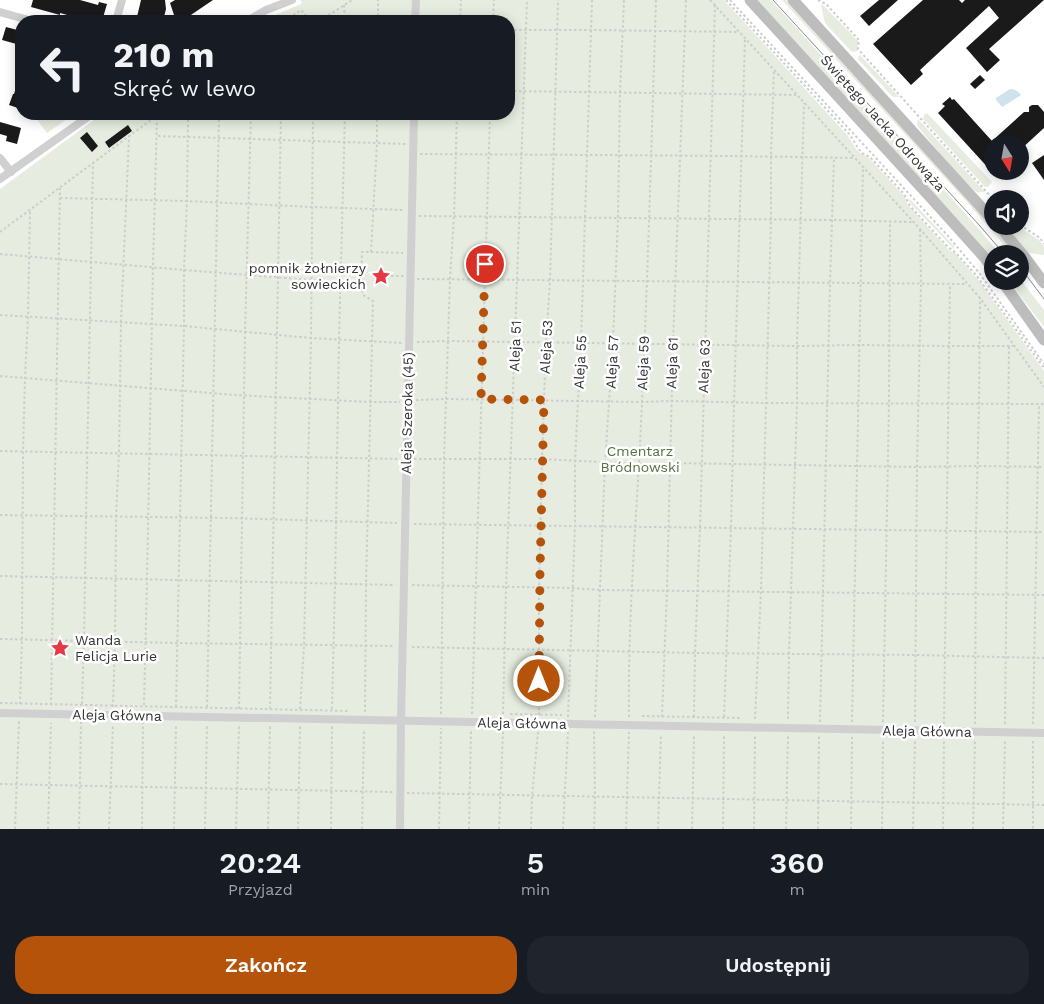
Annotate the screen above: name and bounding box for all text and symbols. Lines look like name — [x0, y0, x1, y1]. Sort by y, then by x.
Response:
text: 210 m — [113, 34, 214, 76]
icon: left — [30, 35, 95, 100]
street label: Świętego Jacka Odrowąża — [818, 52, 949, 195]
text: Skręć w lewo — [113, 76, 256, 101]
north arrow — [984, 135, 1029, 180]
map controls — [984, 135, 1029, 290]
button: sound — [984, 190, 1029, 235]
pin — [464, 243, 506, 285]
button: layers — [984, 245, 1029, 290]
icon: arrive — [471, 250, 499, 278]
place label: pomnik żołnierzy sowieckich — [249, 260, 367, 292]
place icon: pomnik żołnierzy sowieckich — [370, 265, 392, 287]
street label: Aleja 51 — [506, 320, 524, 372]
street label: Aleja 53 — [537, 320, 555, 374]
street label: Aleja 55 — [571, 335, 589, 389]
street label: Aleja 57 — [603, 335, 621, 389]
street label: Aleja 59 — [634, 335, 652, 391]
street label: Aleja 61 — [663, 337, 681, 389]
street label: Aleja 63 — [695, 339, 713, 393]
street label: Aleja Szeroka (45) — [398, 352, 416, 474]
park label: Cmentarz Bródnowski — [600, 443, 680, 475]
place label: Wanda Felicja Lurie — [75, 632, 157, 664]
place icon: Wanda Felicja Lurie — [49, 637, 71, 659]
position arrow — [512, 654, 564, 706]
street label: Aleja Główna — [72, 706, 162, 724]
street label: Aleja Główna — [477, 714, 567, 732]
street label: Aleja Główna — [882, 722, 972, 740]
text: 20:24 — [219, 845, 301, 880]
text: 5 — [527, 845, 544, 880]
text: 360 — [769, 845, 825, 880]
text: Przyjazd — [228, 880, 293, 899]
text: min — [521, 880, 550, 899]
text: m — [789, 880, 805, 899]
button: Zakończ — [15, 936, 517, 994]
button: Udostępnij — [527, 936, 1029, 994]

